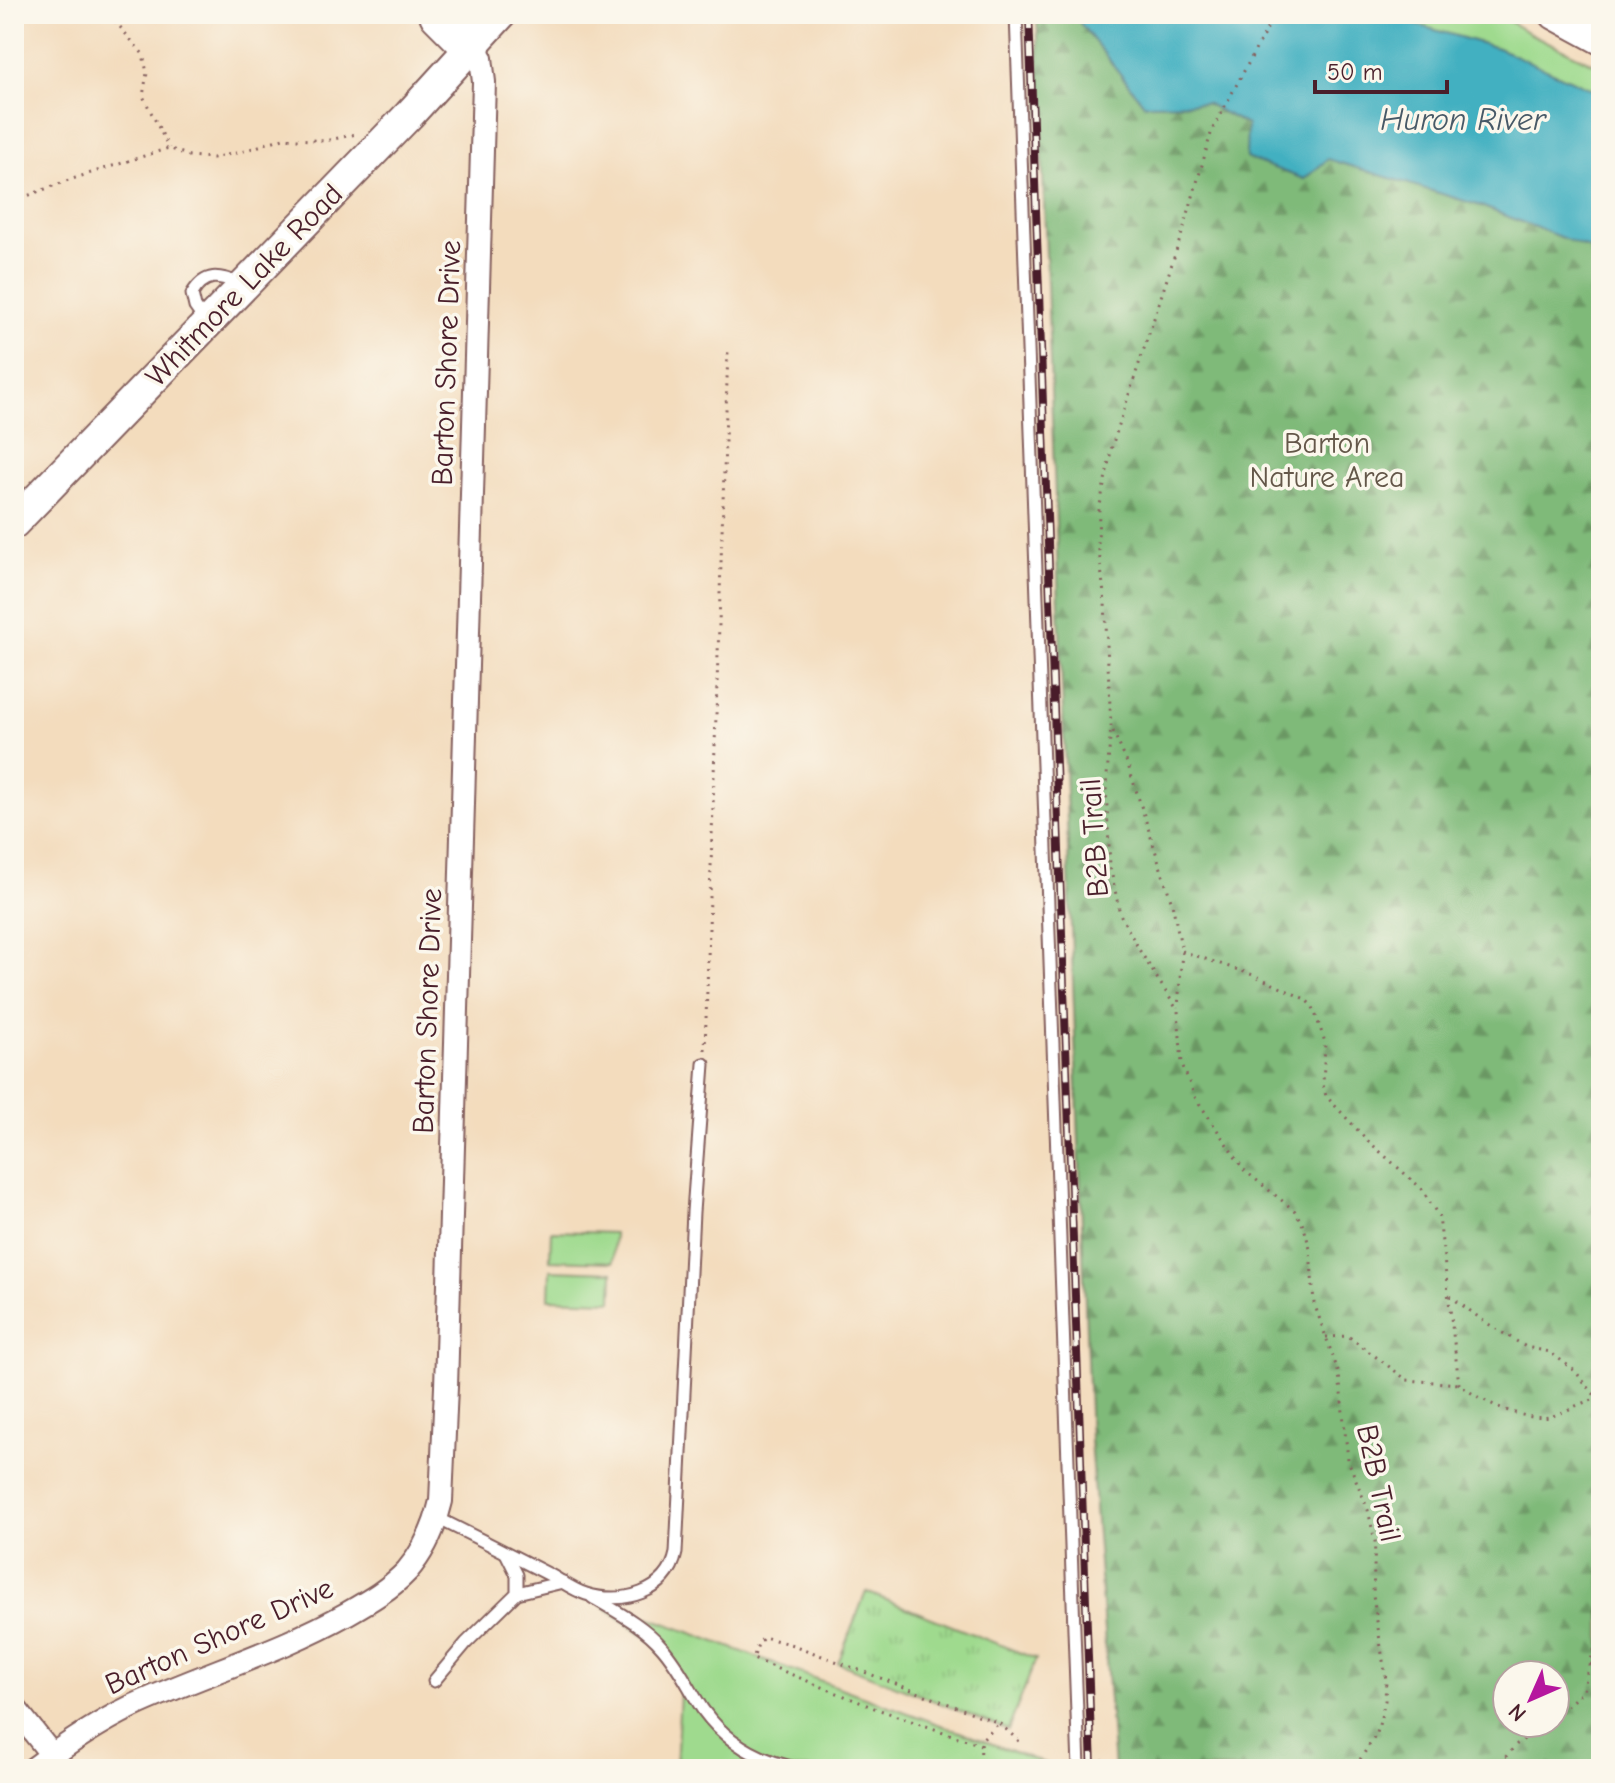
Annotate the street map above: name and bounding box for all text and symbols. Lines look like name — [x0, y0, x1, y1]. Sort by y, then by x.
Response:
scale bar — [1315, 44, 1447, 94]
text: 50 m — [1327, 58, 1383, 86]
water label: Huron River — [1380, 101, 1547, 138]
street label: Whitmore Lake Road — [139, 177, 350, 394]
street label: Barton Shore Drive — [425, 240, 468, 486]
park label: Barton Nature Area — [1250, 426, 1404, 495]
street label: B2B Trail — [1073, 777, 1116, 898]
street label: Barton Shore Drive — [406, 888, 449, 1134]
street label: B2B Trail — [1349, 1421, 1408, 1545]
street label: Barton Shore Drive — [100, 1571, 339, 1702]
north arrow — [1491, 1659, 1571, 1739]
text: N — [1503, 1698, 1532, 1727]

